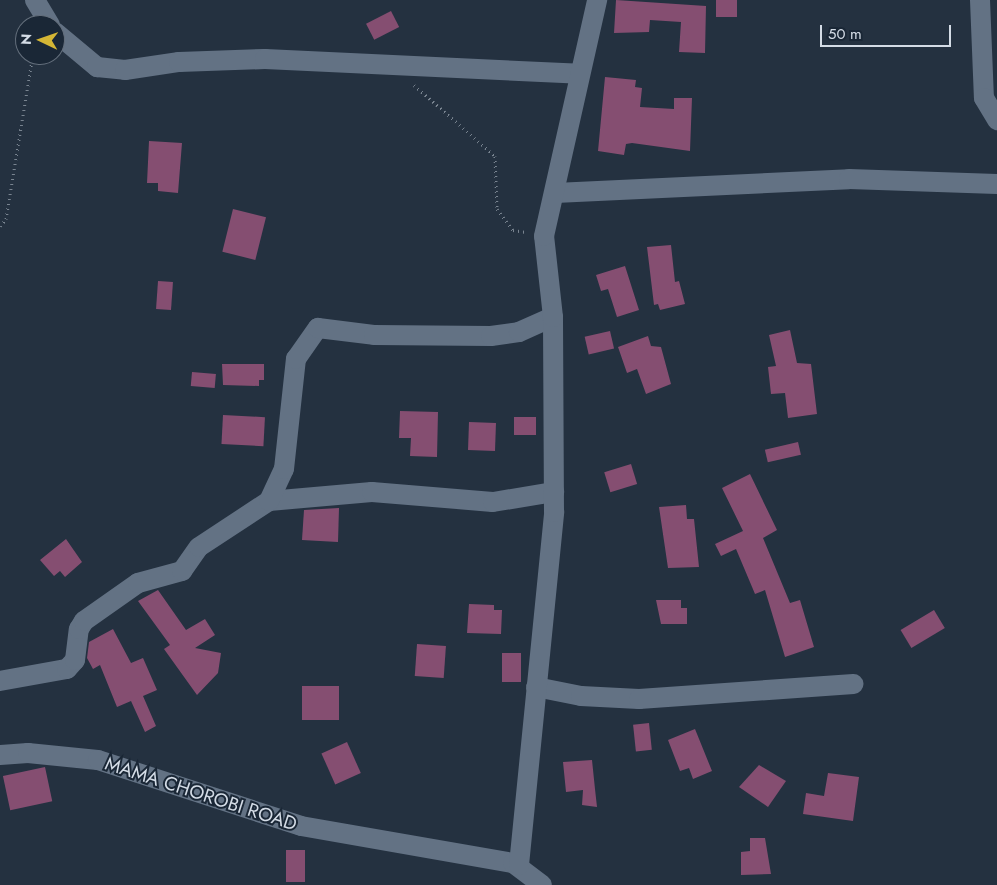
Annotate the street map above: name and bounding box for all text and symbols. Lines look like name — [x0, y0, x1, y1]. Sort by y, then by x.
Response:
north arrow — [15, 15, 65, 65]
scale bar — [822, 15, 953, 47]
text: 50 m — [828, 23, 862, 45]
text: N — [16, 33, 36, 45]
street label: MAMA CHOROBI ROAD — [102, 752, 300, 836]

